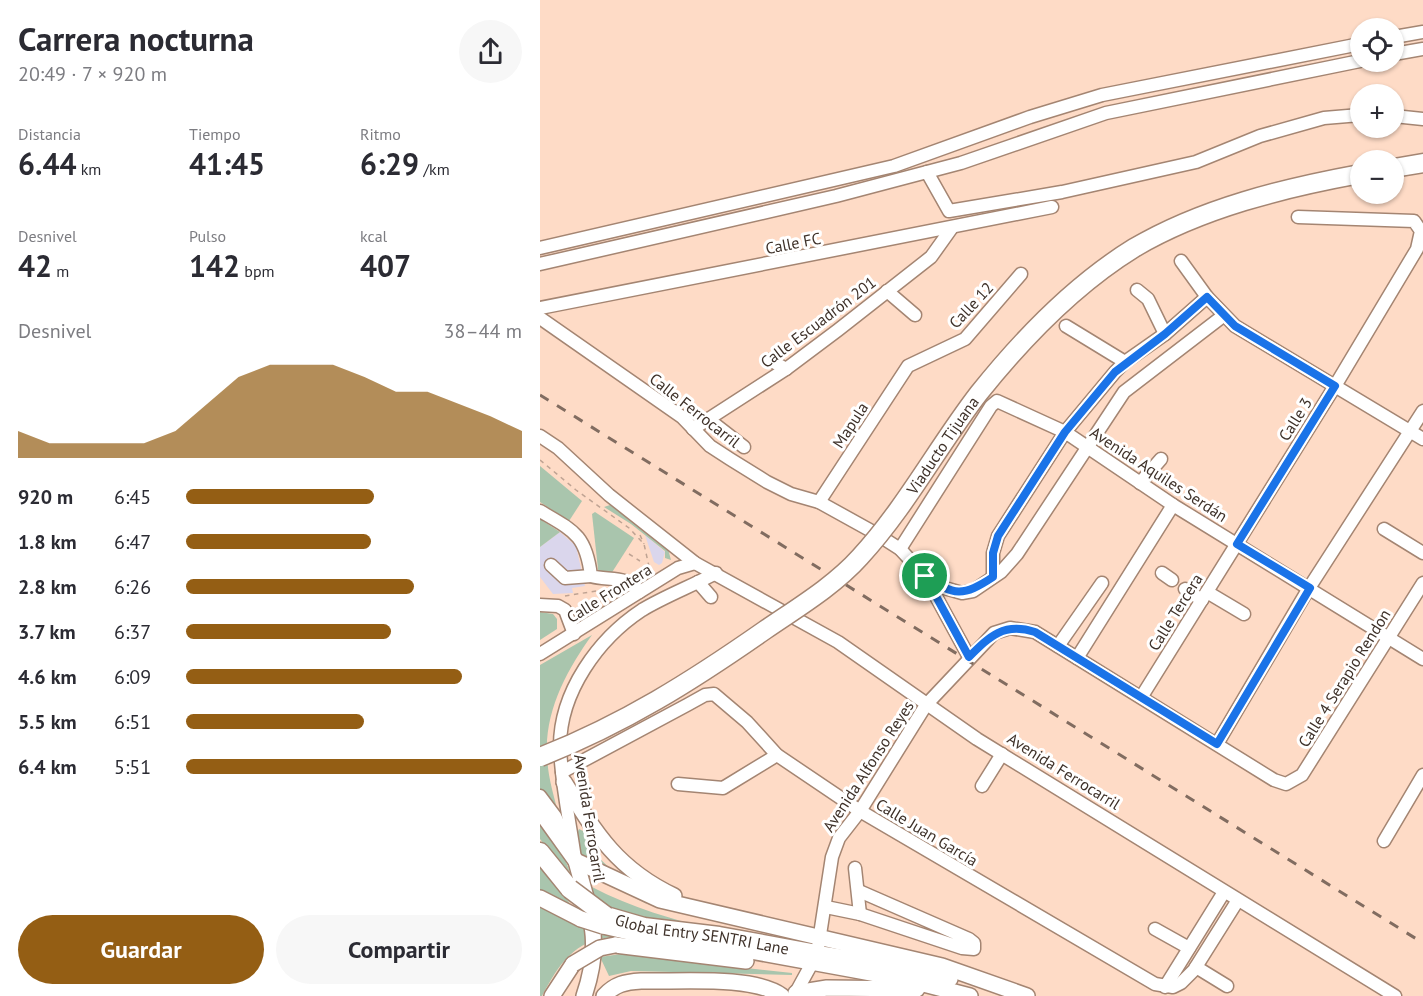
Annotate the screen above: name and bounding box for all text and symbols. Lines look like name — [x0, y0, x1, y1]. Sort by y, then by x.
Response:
text: Carrera nocturna — [18, 17, 254, 60]
map controls — [1350, 18, 1404, 204]
button: locate — [1350, 18, 1404, 72]
button: share — [459, 20, 522, 83]
text: 20:49 · 7 × 920 m — [18, 61, 167, 87]
button: + — [1350, 84, 1404, 138]
text: Distancia — [18, 124, 81, 144]
text: Tiempo — [189, 124, 241, 144]
text: Ritmo — [360, 124, 401, 144]
text: 6.44 — [18, 144, 76, 183]
text: 41:45 — [189, 144, 265, 183]
text: 6:29 — [360, 144, 419, 183]
button: − — [1350, 150, 1404, 204]
text: km — [76, 159, 101, 179]
text: /km — [419, 159, 450, 179]
text: Desnivel — [18, 226, 77, 246]
text: Pulso — [189, 226, 226, 246]
text: kcal — [360, 226, 387, 246]
street label: Calle FC — [764, 228, 822, 258]
text: 42 — [18, 246, 52, 285]
text: 142 — [189, 246, 240, 285]
text: 407 — [360, 246, 411, 285]
text: m — [52, 261, 69, 281]
text: bpm — [240, 261, 275, 281]
street label: Calle Escuadrón 201 — [756, 272, 880, 372]
street label: Calle 12 — [945, 278, 997, 332]
text: Desnivel — [18, 318, 91, 344]
text: 38–44 m — [444, 318, 522, 344]
street label: Calle Ferrocarril — [646, 368, 745, 452]
street label: Viaducto Tijuana — [901, 392, 983, 499]
street label: Calle 3 — [1274, 394, 1316, 444]
street label: Mapula — [828, 398, 872, 452]
street label: Avenida Aquiles Serdán — [1087, 422, 1231, 526]
text: 920 m — [18, 484, 73, 510]
text: 6:45 — [114, 484, 151, 510]
text: 1.8 km — [18, 529, 77, 555]
text: 6:47 — [114, 529, 151, 555]
pin — [899, 550, 950, 601]
street label: Calle Frontera — [563, 559, 655, 627]
icon: arrive — [908, 559, 941, 592]
street label: Calle Tercera — [1144, 570, 1206, 654]
text: 2.8 km — [18, 574, 77, 600]
text: 6:26 — [114, 574, 151, 600]
street label: Calle 4 Serapio Rendon — [1293, 605, 1395, 751]
text: 3.7 km — [18, 619, 76, 645]
text: 6:37 — [114, 619, 151, 645]
text: 4.6 km — [18, 664, 77, 690]
text: 6:09 — [114, 664, 151, 690]
street label: Avenida Alfonso Reyes — [818, 696, 918, 835]
text: 5.5 km — [18, 709, 77, 735]
text: 6:51 — [114, 709, 151, 735]
street label: Avenida Ferrocarril — [1004, 728, 1124, 814]
street label: Avenida Ferrocarril — [570, 753, 610, 884]
text: 6.4 km — [18, 754, 77, 780]
text: 5:51 — [114, 754, 151, 780]
street label: Calle Juan García — [872, 794, 982, 870]
street label: Global Entry SENTRI Lane — [613, 909, 791, 959]
button: Guardar — [18, 915, 264, 984]
button: Compartir — [276, 915, 522, 984]

